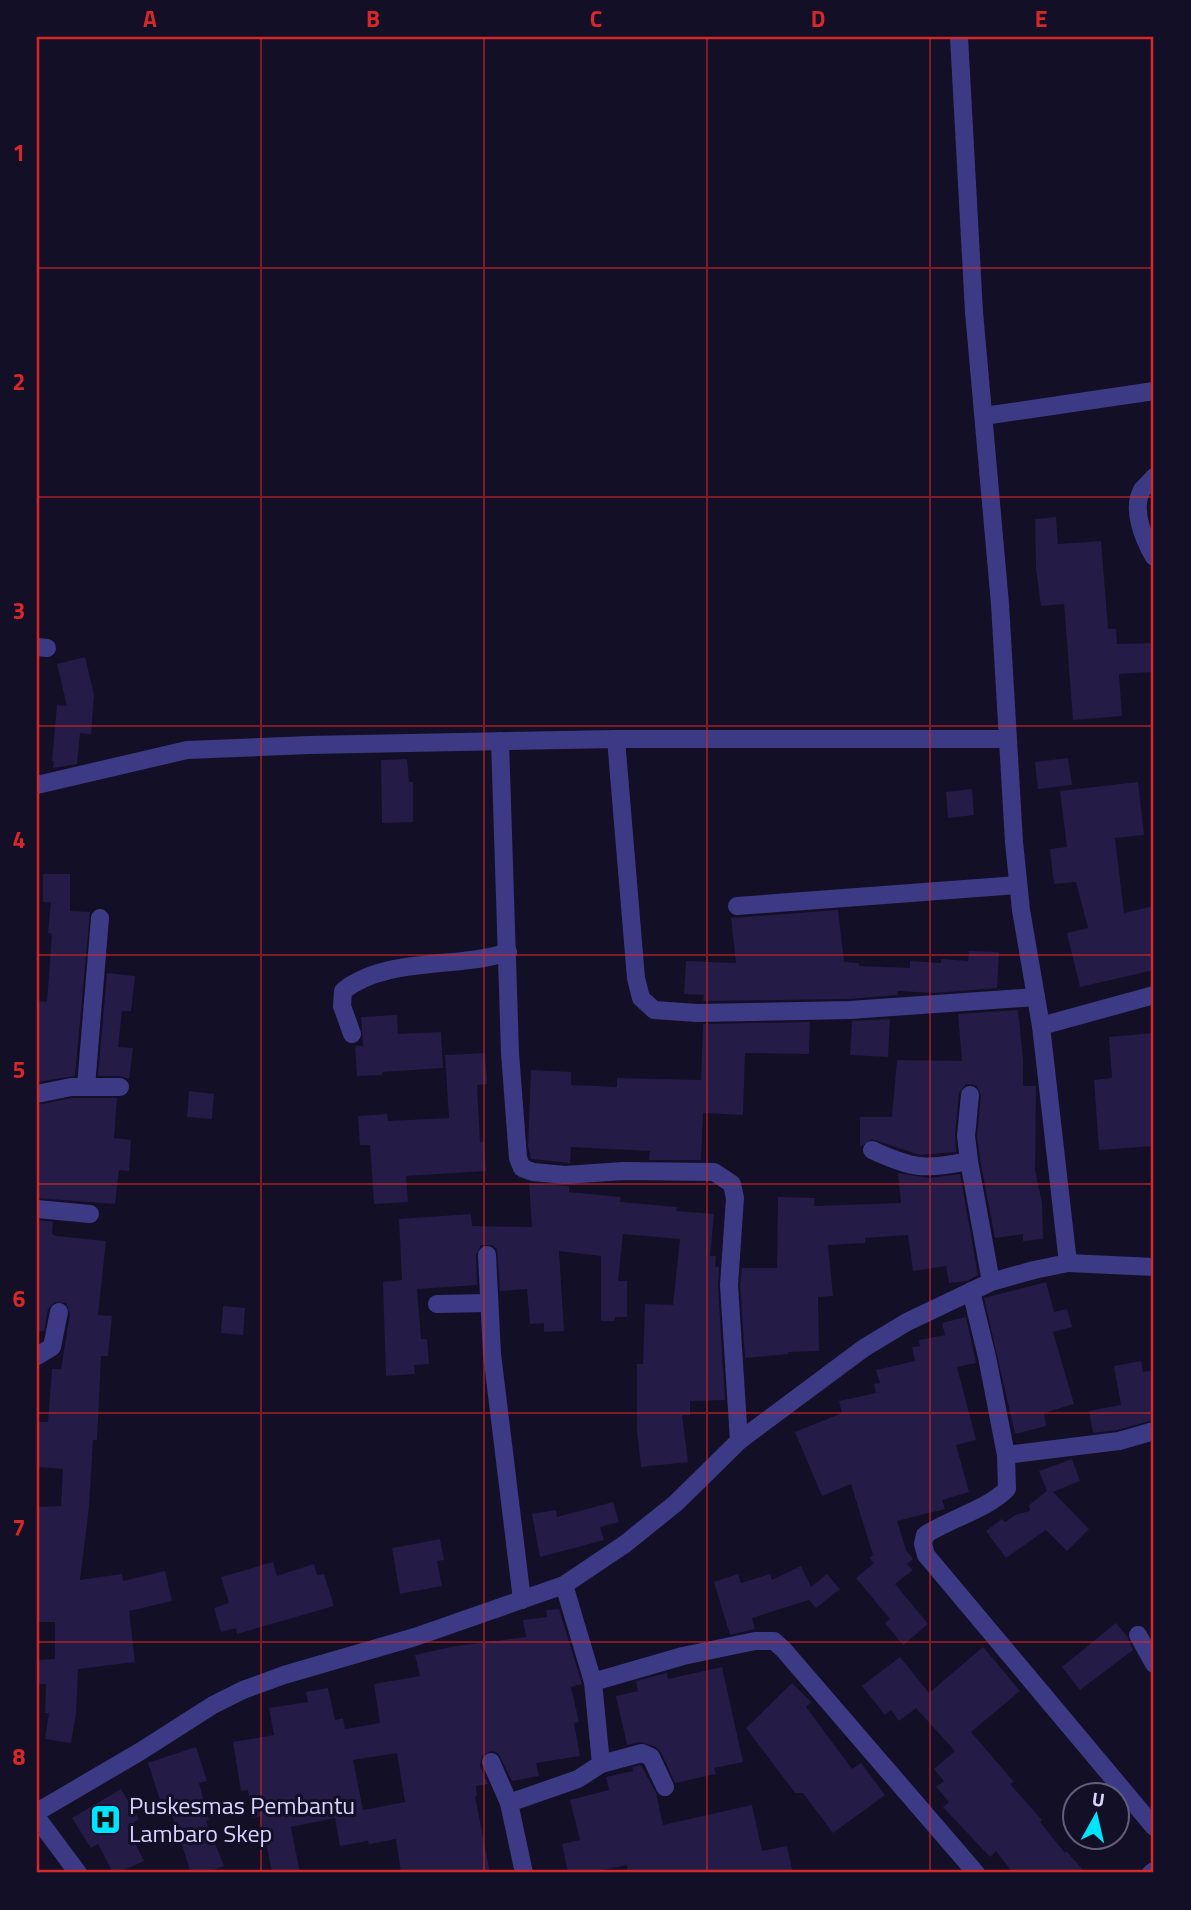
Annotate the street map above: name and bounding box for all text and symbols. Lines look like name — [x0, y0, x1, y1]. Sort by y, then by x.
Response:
text: A — [143, 1, 157, 36]
text: B — [366, 1, 380, 36]
text: C — [590, 1, 602, 36]
text: D — [811, 1, 825, 36]
text: E — [1035, 1, 1047, 36]
text: 1 — [13, 135, 25, 170]
text: 2 — [13, 364, 25, 399]
text: 3 — [13, 593, 25, 628]
text: 4 — [13, 822, 25, 857]
text: 5 — [13, 1052, 25, 1087]
text: 6 — [13, 1281, 26, 1316]
text: 7 — [13, 1510, 25, 1545]
text: 8 — [13, 1739, 26, 1774]
north arrow — [1062, 1780, 1132, 1850]
text: U — [1090, 1783, 1107, 1814]
place label: Puskesmas Pembantu Lambaro Skep — [129, 1787, 355, 1851]
hospital icon: Puskesmas Pembantu Lambaro Skep — [89, 1802, 123, 1836]

